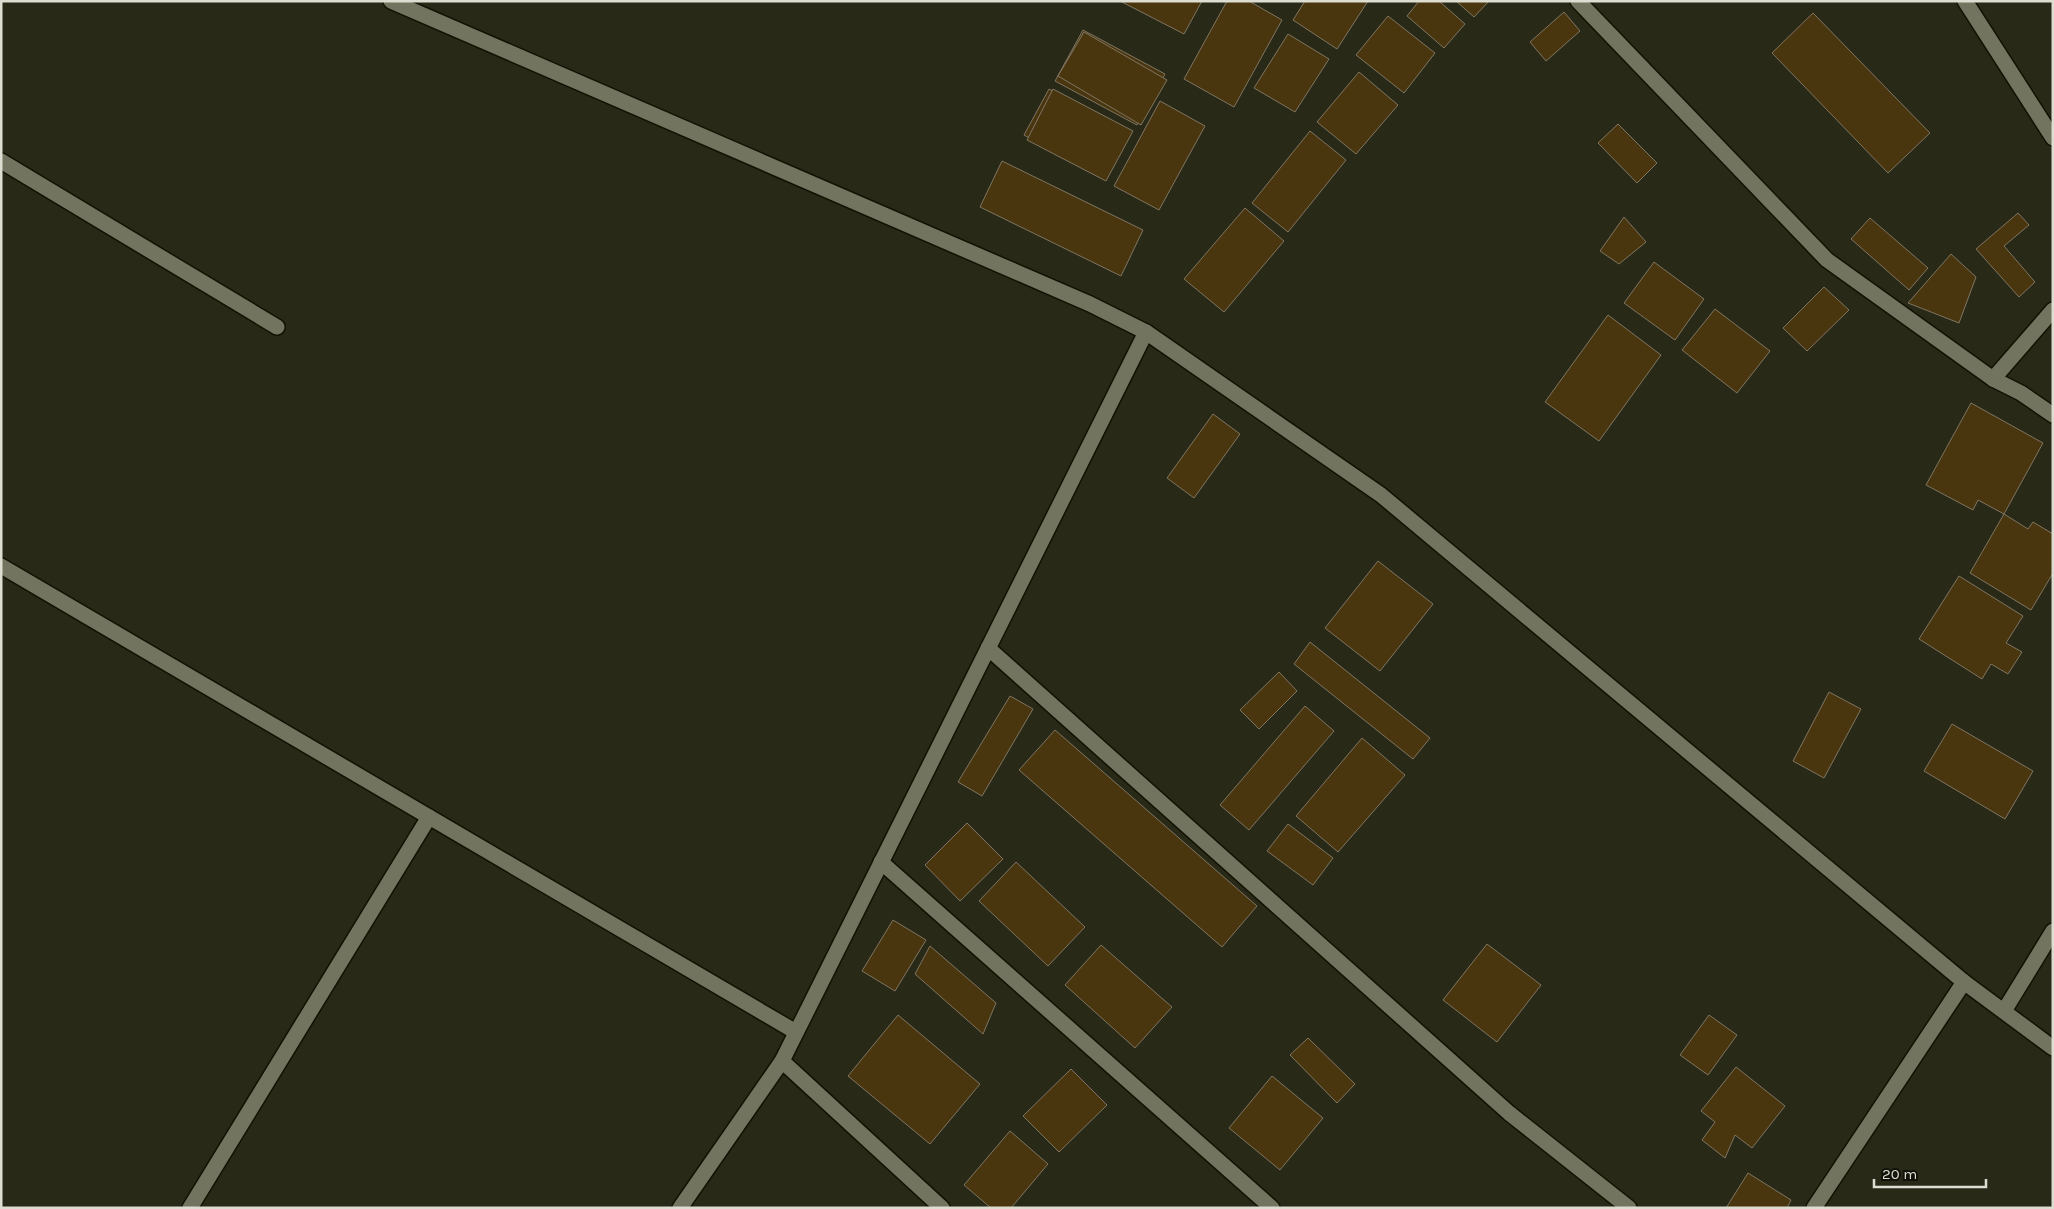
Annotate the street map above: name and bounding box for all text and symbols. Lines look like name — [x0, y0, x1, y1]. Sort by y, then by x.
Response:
scale bar — [1874, 1156, 1986, 1188]
text: 20 m — [1882, 1165, 1917, 1183]

